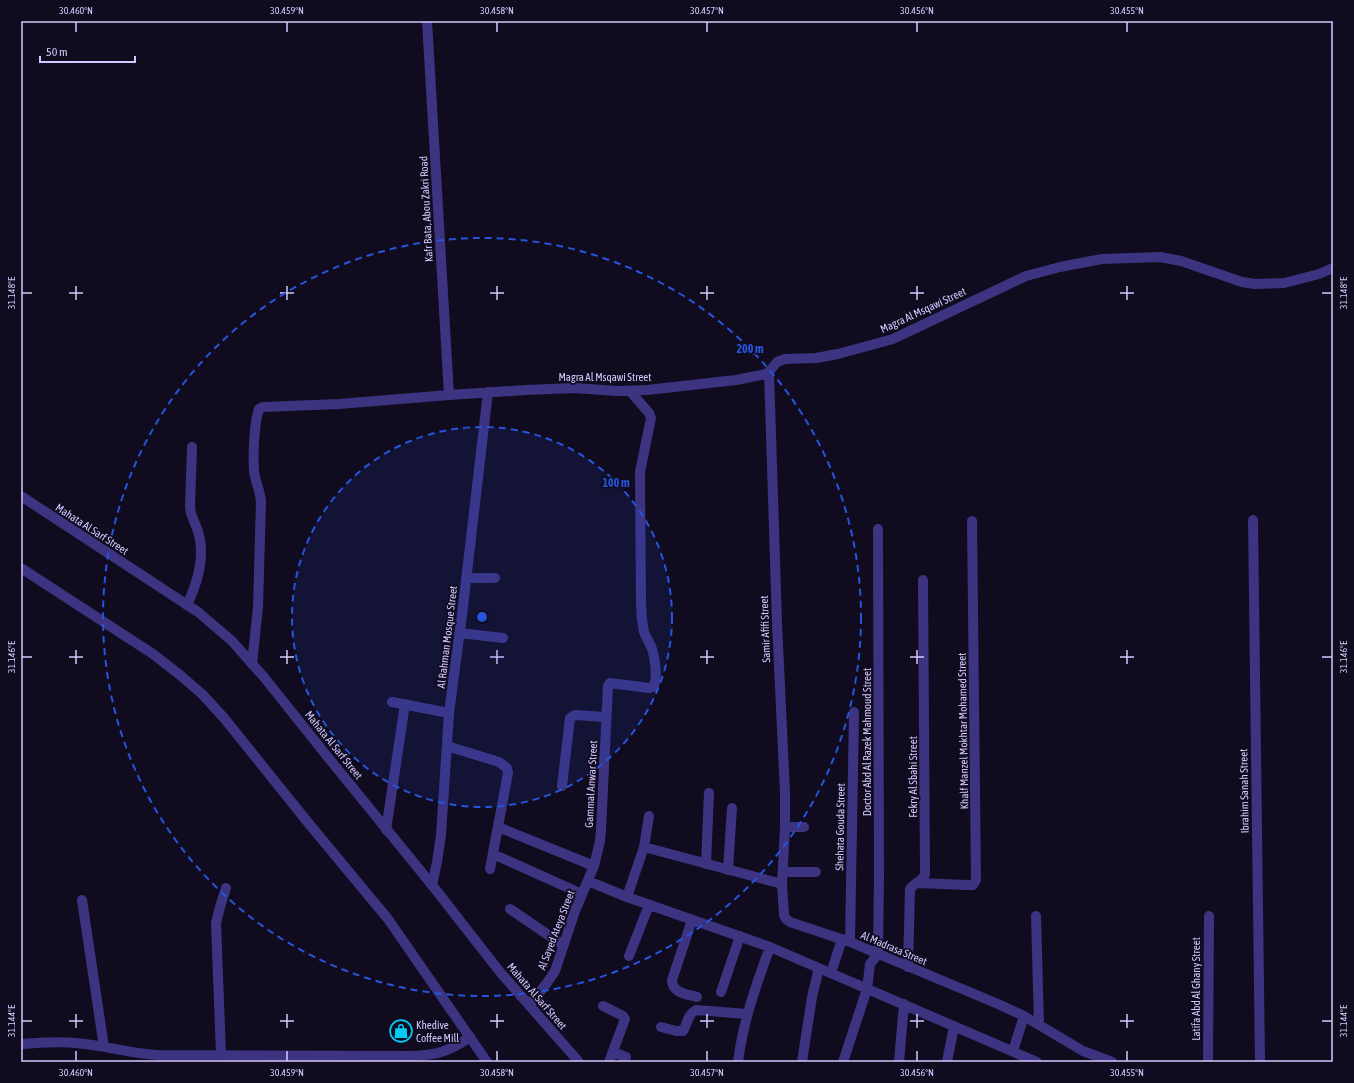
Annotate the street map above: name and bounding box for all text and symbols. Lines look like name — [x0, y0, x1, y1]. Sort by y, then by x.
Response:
text: 30.460°N — [59, 5, 93, 16]
text: 30.459°N — [270, 5, 304, 16]
text: 30.458°N — [480, 5, 514, 16]
text: 30.457°N — [690, 5, 724, 16]
text: 30.456°N — [900, 5, 934, 16]
text: 30.455°N — [1110, 5, 1144, 16]
scale bar — [40, 38, 135, 64]
text: 50 m — [46, 45, 68, 59]
street label: Kafr Bata, Abou Zakri Road — [417, 156, 435, 262]
text: 31.148°E — [6, 276, 17, 309]
text: 31.148°E — [1338, 276, 1349, 309]
street label: Magra Al Msqawi Street — [878, 285, 968, 335]
text: 200 m — [736, 342, 764, 356]
street label: Magra Al Msqawi Street — [559, 371, 652, 383]
text: 100 m — [602, 476, 630, 490]
street label: Mahata Al Sarf Street — [53, 501, 131, 557]
street label: Al Rahman Mosque Street — [435, 585, 459, 689]
street label: Samir Afifi Street — [758, 595, 772, 663]
centre of rings — [475, 610, 489, 624]
text: 31.146°E — [6, 640, 17, 673]
text: 31.146°E — [1338, 640, 1349, 673]
street label: Khalf Manzel Mokhtar Mohamed Street — [956, 652, 970, 810]
street label: Doctor Abd Al Razek Mahmoud Street — [861, 668, 873, 816]
street label: Mahata Al Sarf Street — [303, 709, 365, 781]
street label: Fekry Al Sbahi Street — [907, 736, 919, 818]
street label: Gammal Anwar Street — [583, 740, 599, 828]
street label: Ibrahim Sanah Street — [1237, 749, 1251, 833]
street label: Shehata Gouda Street — [833, 783, 847, 871]
street label: Al Sayed Ateya Street — [535, 889, 577, 971]
street label: Al Madrasa Street — [859, 929, 929, 967]
street label: Latifa Abd Al Ghany Street — [1190, 937, 1202, 1041]
street label: Mahata Al Sarf Street — [505, 960, 569, 1032]
text: 31.144°E — [6, 1004, 17, 1037]
text: 31.144°E — [1338, 1004, 1349, 1037]
shop icon: Khedive Coffee Mill — [388, 1018, 414, 1044]
place label: Khedive Coffee Mill — [416, 1019, 459, 1044]
text: 30.460°N — [59, 1067, 93, 1078]
text: 30.459°N — [270, 1067, 304, 1078]
text: 30.458°N — [480, 1067, 514, 1078]
text: 30.457°N — [690, 1067, 724, 1078]
text: 30.456°N — [900, 1067, 934, 1078]
text: 30.455°N — [1110, 1067, 1144, 1078]

